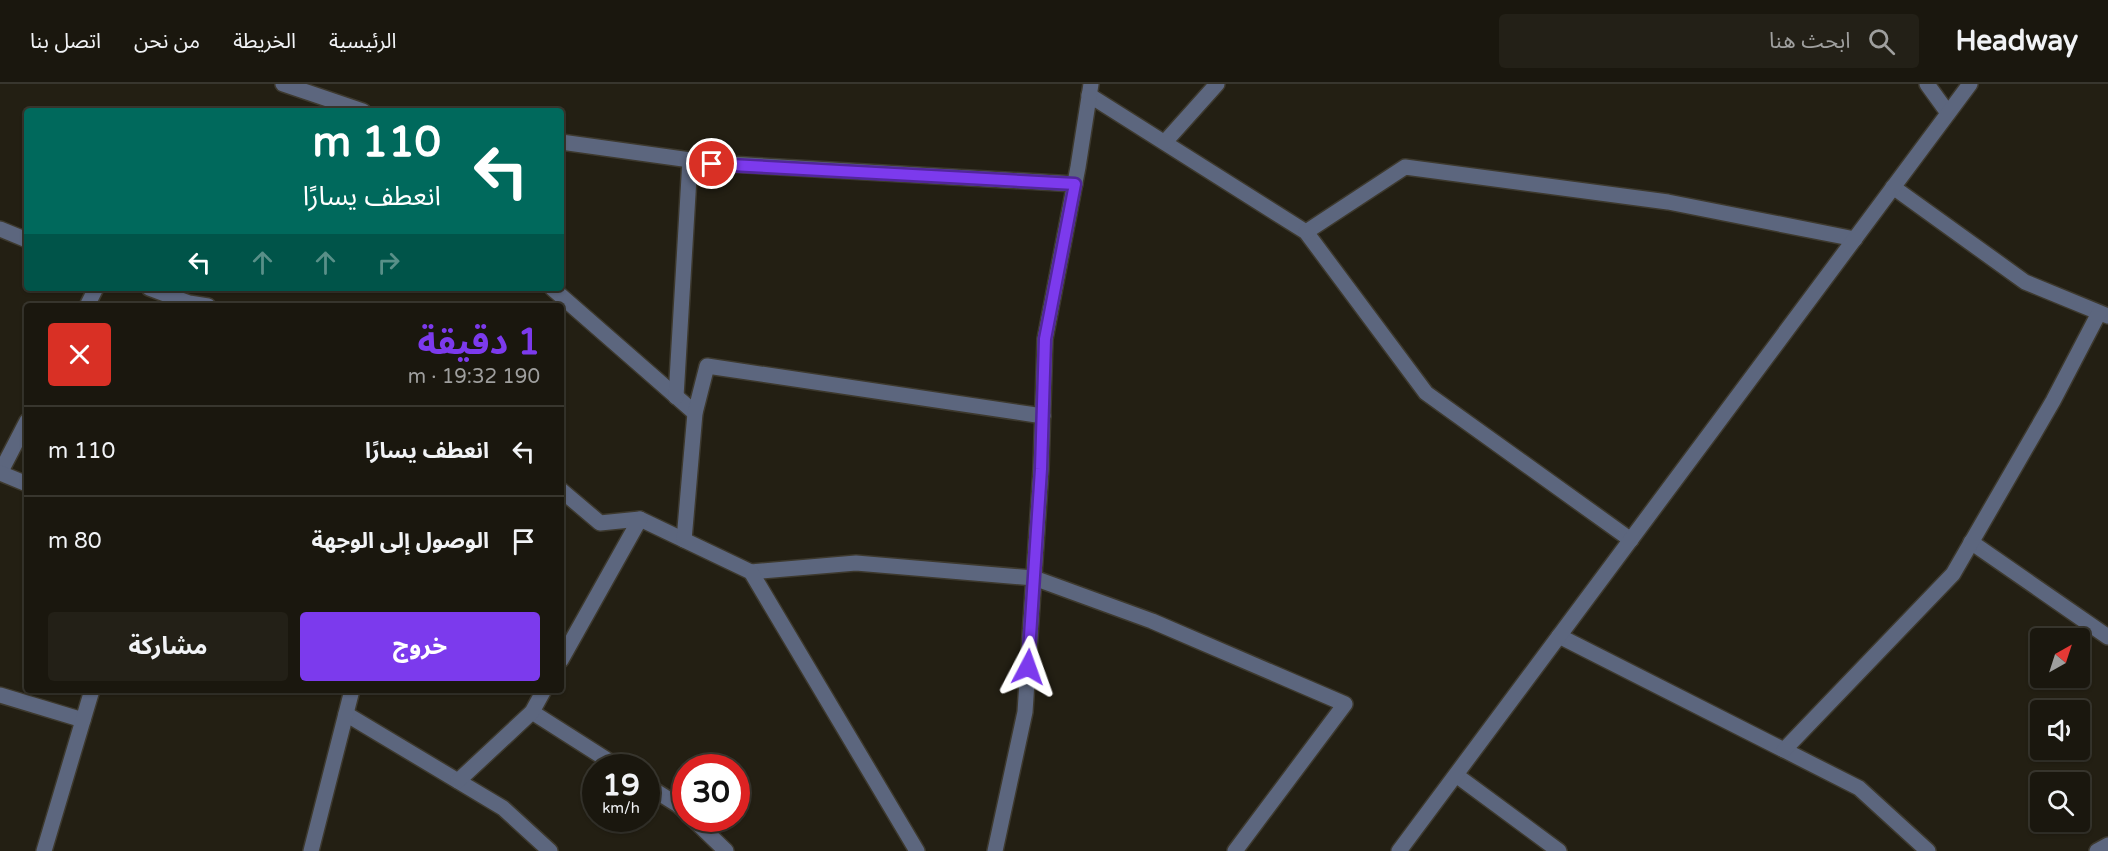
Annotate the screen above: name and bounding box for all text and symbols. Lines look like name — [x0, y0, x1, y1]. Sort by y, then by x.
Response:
search box — [1499, 14, 1919, 68]
text: Headway — [1955, 24, 2078, 58]
icon: search — [1865, 25, 1898, 58]
text: ابحث هنا — [1769, 28, 1850, 54]
text: اتصل بنا — [30, 29, 101, 54]
text: من نحن — [134, 29, 200, 54]
text: الخريطة — [233, 29, 296, 54]
text: الرئيسية — [329, 29, 397, 54]
text: 110 m — [312, 117, 441, 168]
icon: left — [462, 132, 540, 210]
pin — [686, 138, 737, 189]
icon: arrive — [695, 147, 728, 180]
text: انعطف يسارًا — [303, 180, 441, 213]
icon: left — [183, 246, 216, 279]
icon: ahead — [246, 246, 279, 279]
icon: ahead — [309, 246, 342, 279]
icon: right — [372, 246, 405, 279]
text: 1 دقيقة — [417, 321, 540, 364]
button: close — [48, 323, 111, 386]
text: 190 m · 19:32 — [408, 365, 540, 389]
icon: left — [507, 435, 540, 468]
text: 110 m — [48, 438, 115, 464]
text: انعطف يسارًا — [365, 438, 489, 464]
icon: arrive — [507, 525, 540, 558]
text: 80 m — [48, 528, 102, 554]
text: الوصول إلى الوجهة — [311, 528, 489, 554]
button: مشاركة — [48, 612, 288, 681]
button: خروج — [300, 612, 540, 681]
north arrow — [2030, 628, 2090, 688]
map controls — [2030, 628, 2090, 832]
position arrow — [996, 635, 1060, 699]
button: sound — [2030, 700, 2090, 760]
speed limit sign: 30 — [672, 754, 750, 832]
text: 19 — [602, 767, 640, 804]
button: search — [2030, 772, 2090, 832]
text: km/h — [602, 799, 640, 817]

